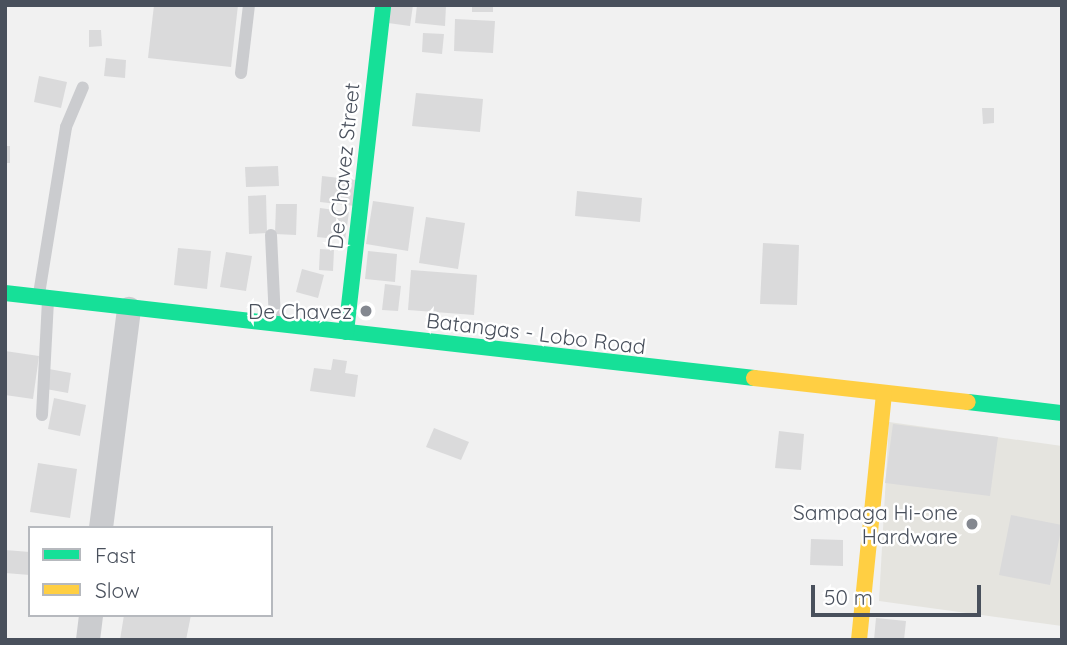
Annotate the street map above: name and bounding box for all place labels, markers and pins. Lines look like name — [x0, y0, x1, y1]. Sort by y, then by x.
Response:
place label: De Chavez — [248, 298, 352, 324]
marker: De Chavez — [358, 303, 374, 319]
place label: Sampaga Hi-one Hardware — [793, 499, 958, 549]
marker: Sampaga Hi-one Hardware — [964, 516, 980, 532]

